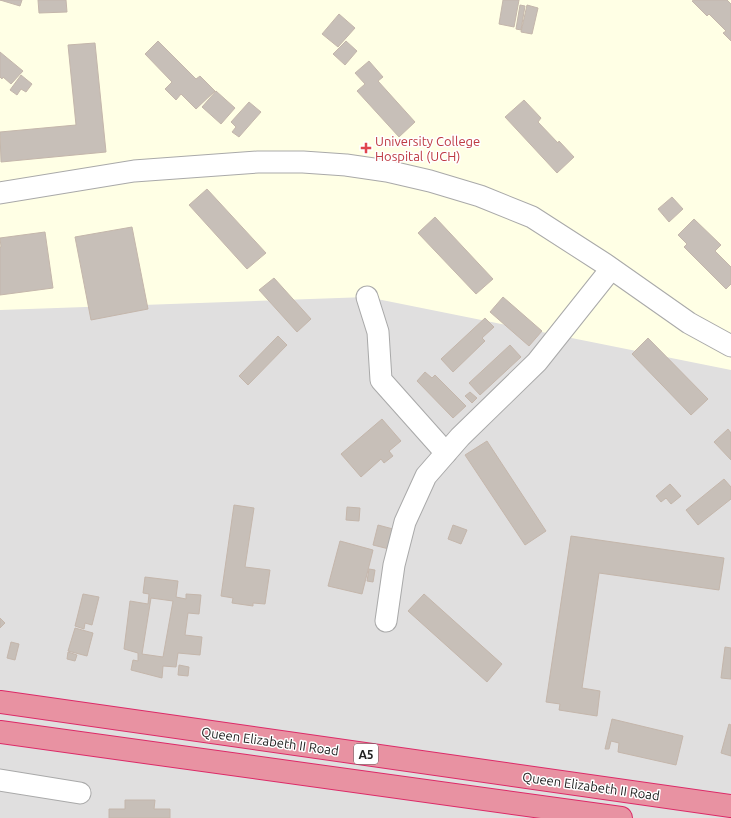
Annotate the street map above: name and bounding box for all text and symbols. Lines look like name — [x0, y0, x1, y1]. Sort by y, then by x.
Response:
place label: University College Hospital (UCH) — [375, 134, 480, 164]
marker: University College Hospital (UCH) — [360, 142, 372, 154]
street label: Queen Elizabeth II Road — [200, 724, 340, 759]
road number: A5 — [354, 744, 378, 764]
street label: Queen Elizabeth II Road — [521, 769, 661, 804]

